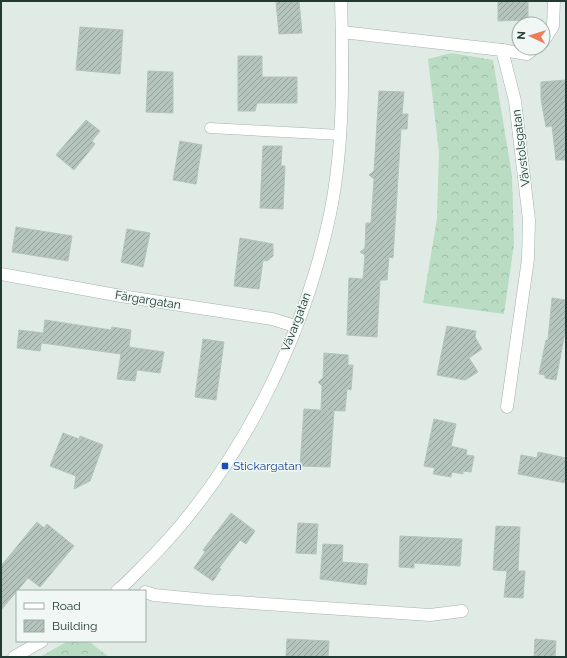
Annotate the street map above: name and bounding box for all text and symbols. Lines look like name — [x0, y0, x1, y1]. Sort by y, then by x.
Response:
north arrow — [511, 16, 551, 56]
text: N — [515, 31, 528, 40]
street label: Vävstolsgatan — [509, 109, 533, 187]
street label: Färgargatan — [114, 288, 182, 312]
street label: Vävargatan — [278, 290, 314, 354]
place label: Stickargatan — [233, 459, 302, 473]
marker: Stickargatan — [220, 461, 230, 471]
legend — [16, 590, 146, 642]
text: Road — [52, 599, 81, 613]
text: Building — [52, 619, 98, 633]

